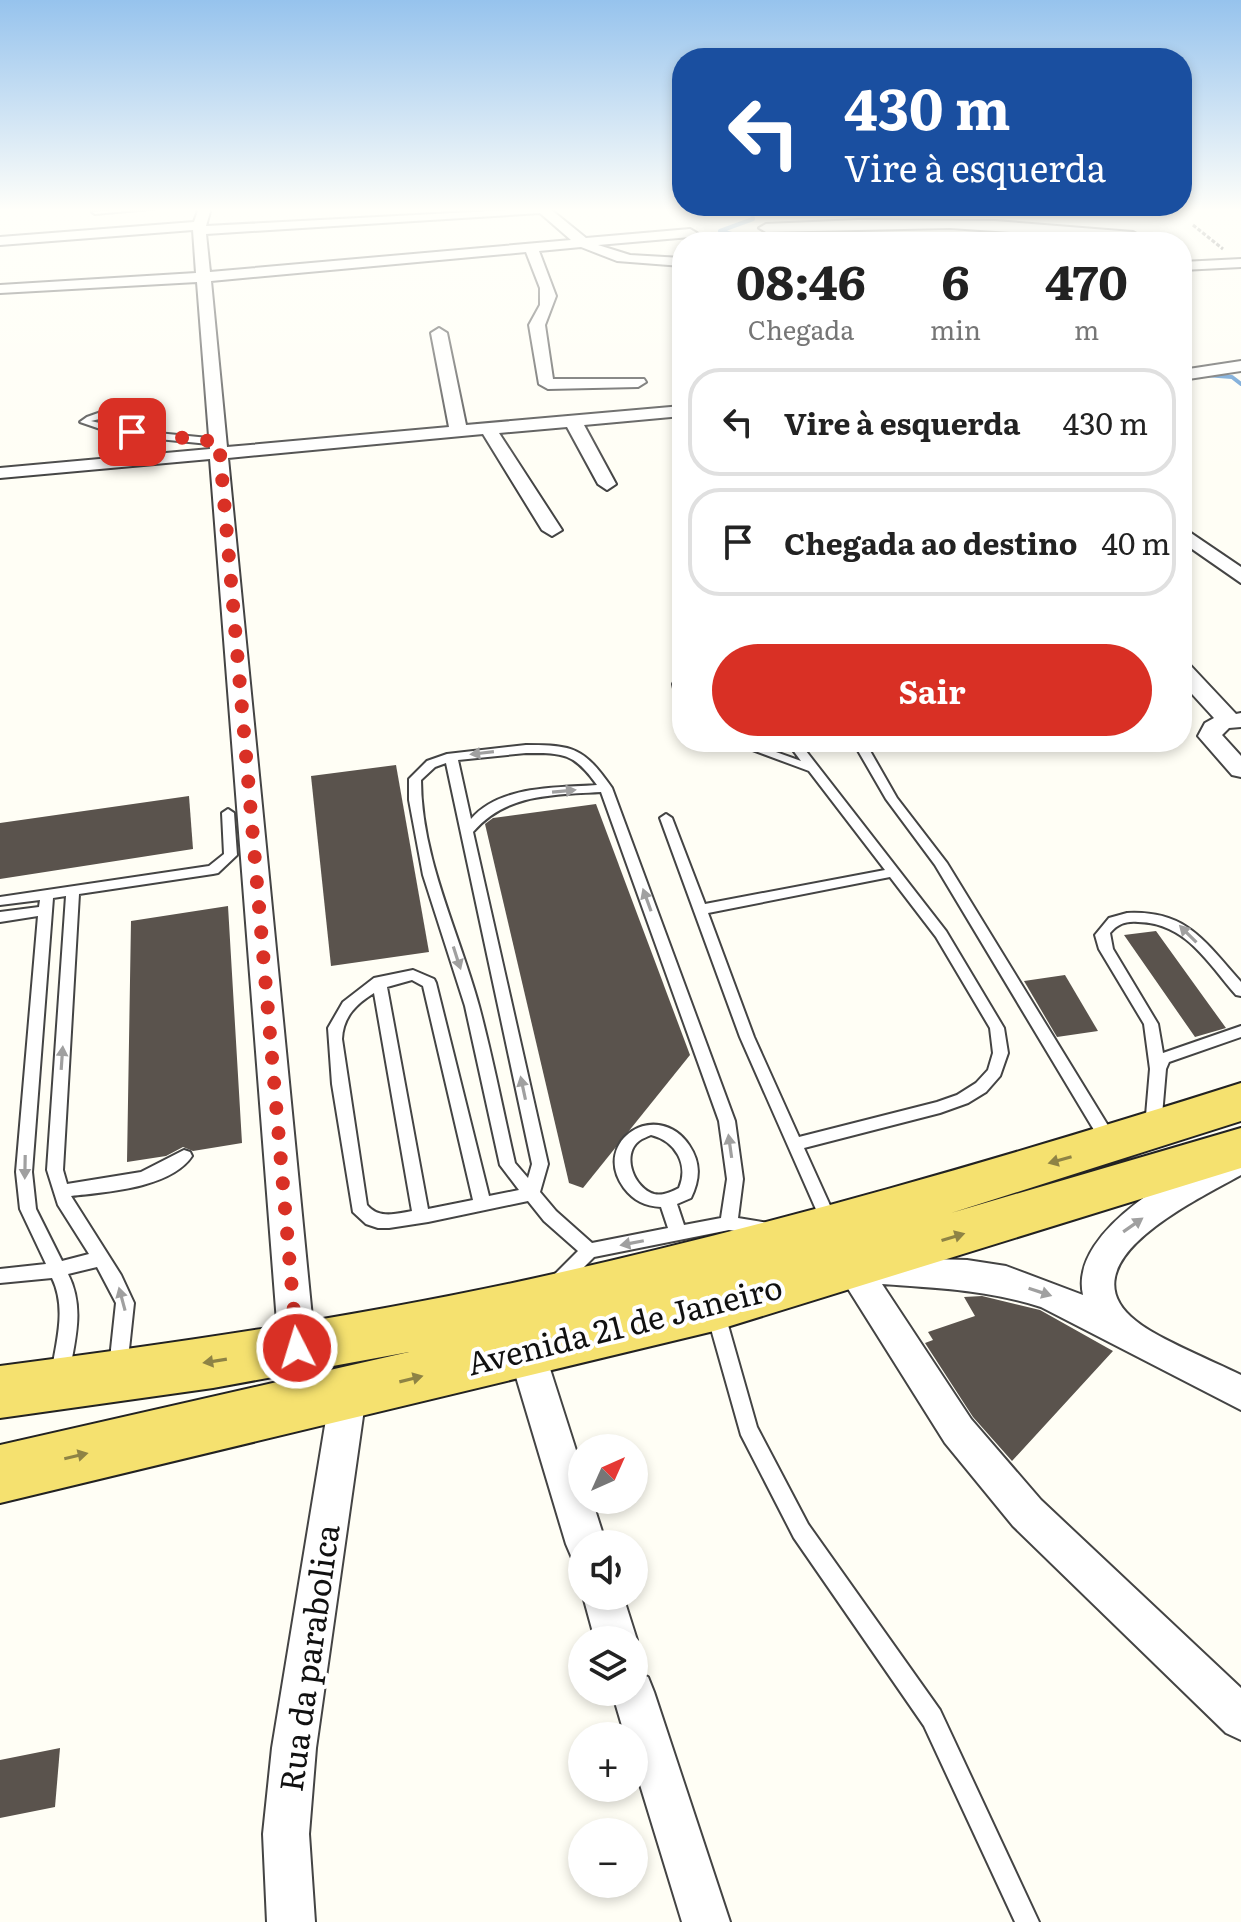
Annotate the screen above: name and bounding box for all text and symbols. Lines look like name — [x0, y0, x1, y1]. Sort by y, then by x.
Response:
text: 430 m — [844, 64, 1011, 147]
icon: left — [712, 80, 816, 184]
text: Vire à esquerda — [844, 140, 1106, 193]
text: 08:46 — [736, 244, 866, 315]
text: 6 — [941, 244, 970, 315]
text: 470 — [1045, 244, 1128, 315]
text: Chegada — [748, 309, 854, 348]
text: min — [930, 309, 981, 348]
text: m — [1074, 309, 1099, 348]
pin — [98, 398, 166, 466]
icon: left — [716, 400, 760, 444]
text: Vire à esquerda — [784, 400, 1020, 444]
text: 430 m — [1063, 400, 1148, 444]
icon: arrive — [110, 410, 154, 454]
icon: arrive — [716, 520, 760, 564]
text: Chegada ao destino — [784, 520, 1077, 564]
text: 40 m — [1101, 520, 1170, 564]
button: Sair — [712, 644, 1152, 736]
one-way arrow — [469, 747, 494, 760]
one-way arrow — [552, 785, 577, 798]
one-way arrow — [640, 888, 653, 912]
one-way arrow — [1179, 925, 1198, 944]
one-way arrow — [451, 947, 463, 971]
one-way arrow — [56, 1045, 69, 1070]
one-way arrow — [516, 1075, 529, 1100]
one-way arrow — [723, 1133, 736, 1158]
one-way arrow — [1047, 1154, 1072, 1166]
one-way arrow — [19, 1155, 31, 1180]
one-way arrow — [1123, 1218, 1144, 1233]
one-way arrow — [942, 1230, 966, 1243]
one-way arrow — [619, 1237, 644, 1249]
street label: Avenida 21 de Janeiro — [462, 1261, 787, 1385]
one-way arrow — [1028, 1286, 1052, 1298]
one-way arrow — [115, 1287, 127, 1312]
position arrow — [255, 1306, 339, 1390]
one-way arrow — [202, 1355, 227, 1368]
one-way arrow — [399, 1372, 424, 1384]
north arrow — [568, 1434, 648, 1514]
map controls — [568, 1434, 648, 1898]
one-way arrow — [64, 1449, 89, 1462]
street label: Rua da parabolica — [265, 1520, 350, 1794]
button: sound — [568, 1530, 648, 1610]
button: layers — [568, 1626, 648, 1706]
button: + — [568, 1722, 648, 1802]
button: − — [568, 1818, 648, 1898]

